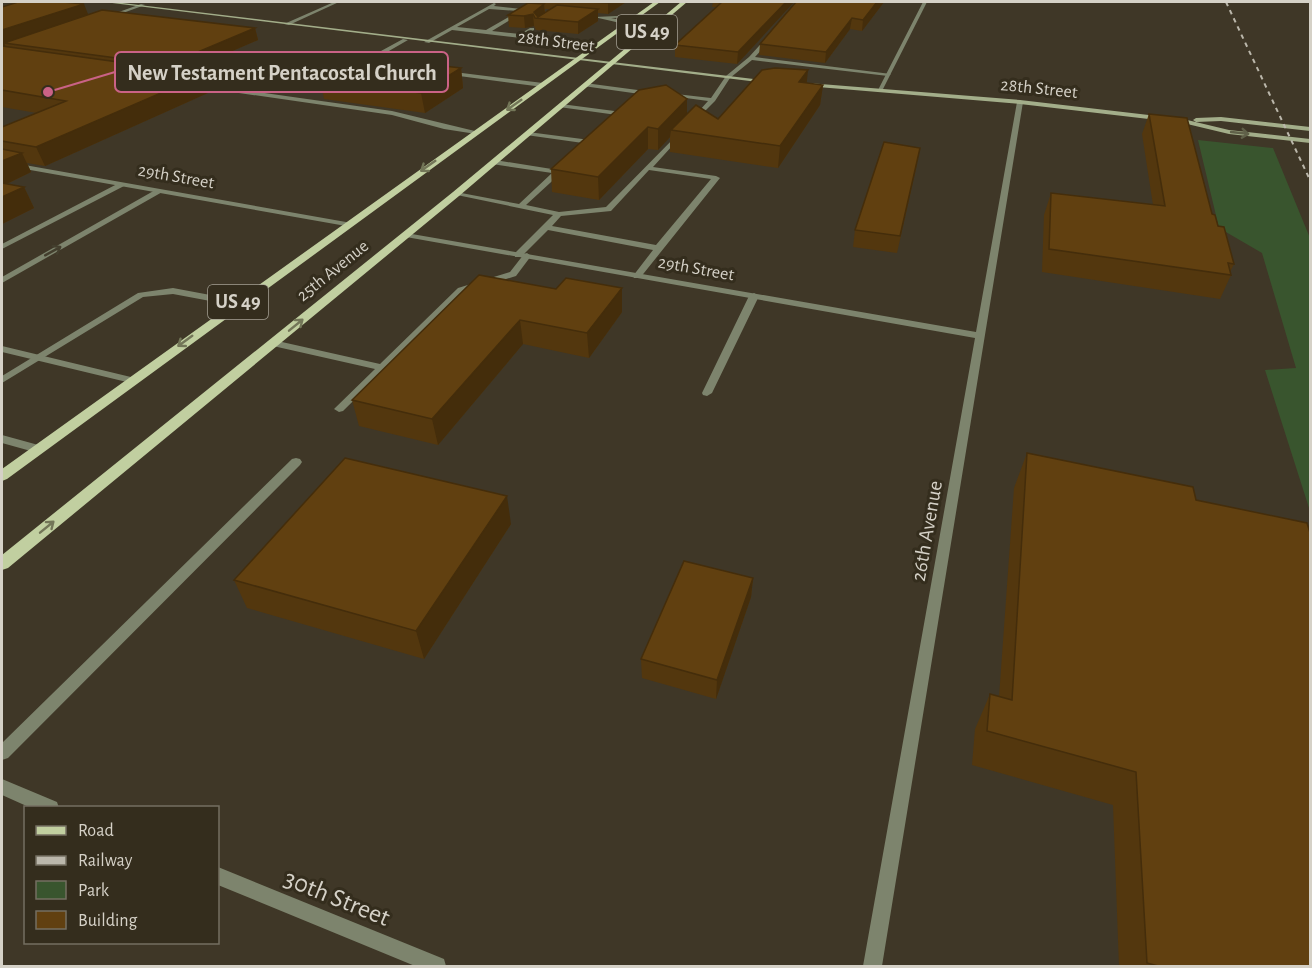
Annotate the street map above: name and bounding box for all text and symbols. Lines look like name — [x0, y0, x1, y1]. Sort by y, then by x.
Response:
road number: US 49 — [617, 15, 677, 49]
street label: 28th Street — [517, 28, 596, 56]
callout: New Testament Pentacostal Church — [115, 52, 448, 92]
text: New Testament Pentacostal Church — [127, 62, 437, 84]
street label: 28th Street — [1000, 76, 1079, 102]
one-way arrow — [506, 99, 523, 111]
one-way arrow — [1229, 128, 1249, 139]
one-way arrow — [421, 159, 437, 172]
street label: 29th Street — [136, 161, 216, 193]
street label: 25th Avenue — [294, 237, 372, 305]
one-way arrow — [43, 245, 61, 256]
street label: 29th Street — [656, 253, 736, 285]
road number: US 49 — [208, 285, 268, 319]
one-way arrow — [288, 318, 304, 331]
one-way arrow — [177, 335, 193, 347]
street label: 26th Avenue — [908, 479, 946, 583]
one-way arrow — [39, 521, 55, 534]
legend — [24, 806, 219, 944]
text: Road — [78, 822, 114, 840]
text: Railway — [78, 852, 133, 870]
street label: 30th Street — [280, 865, 394, 931]
text: Park — [78, 882, 110, 900]
text: Building — [78, 912, 138, 930]

